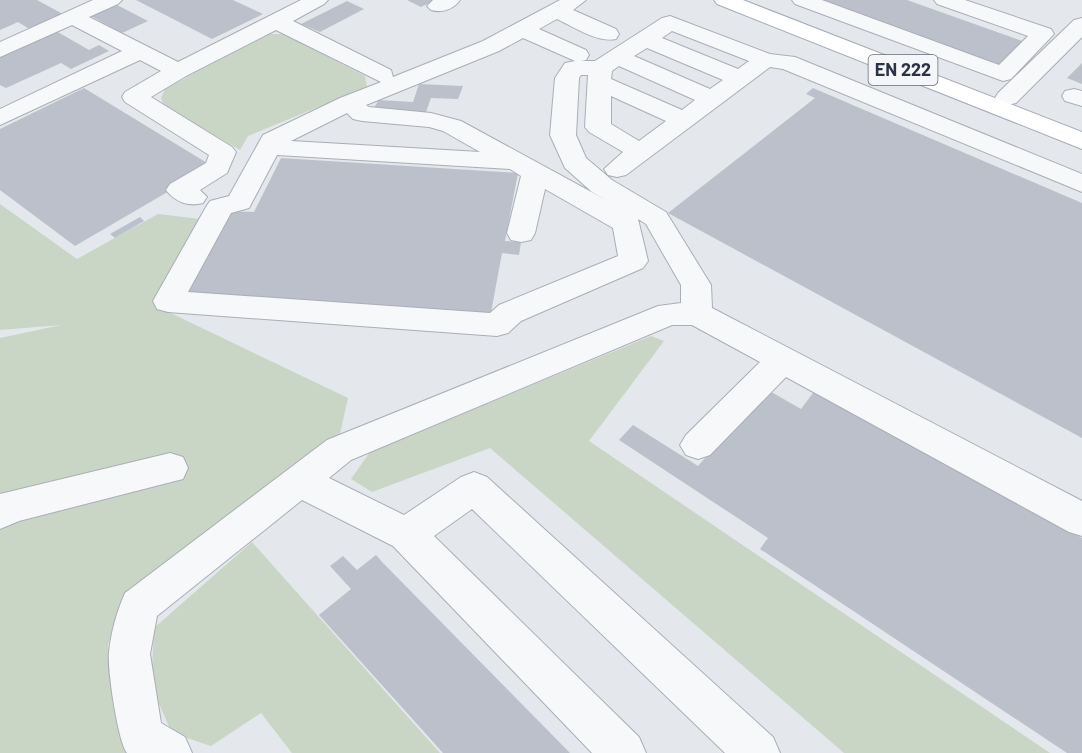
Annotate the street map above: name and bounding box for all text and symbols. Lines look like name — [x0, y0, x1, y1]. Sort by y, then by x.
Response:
road number: EN 222 — [868, 55, 938, 85]

